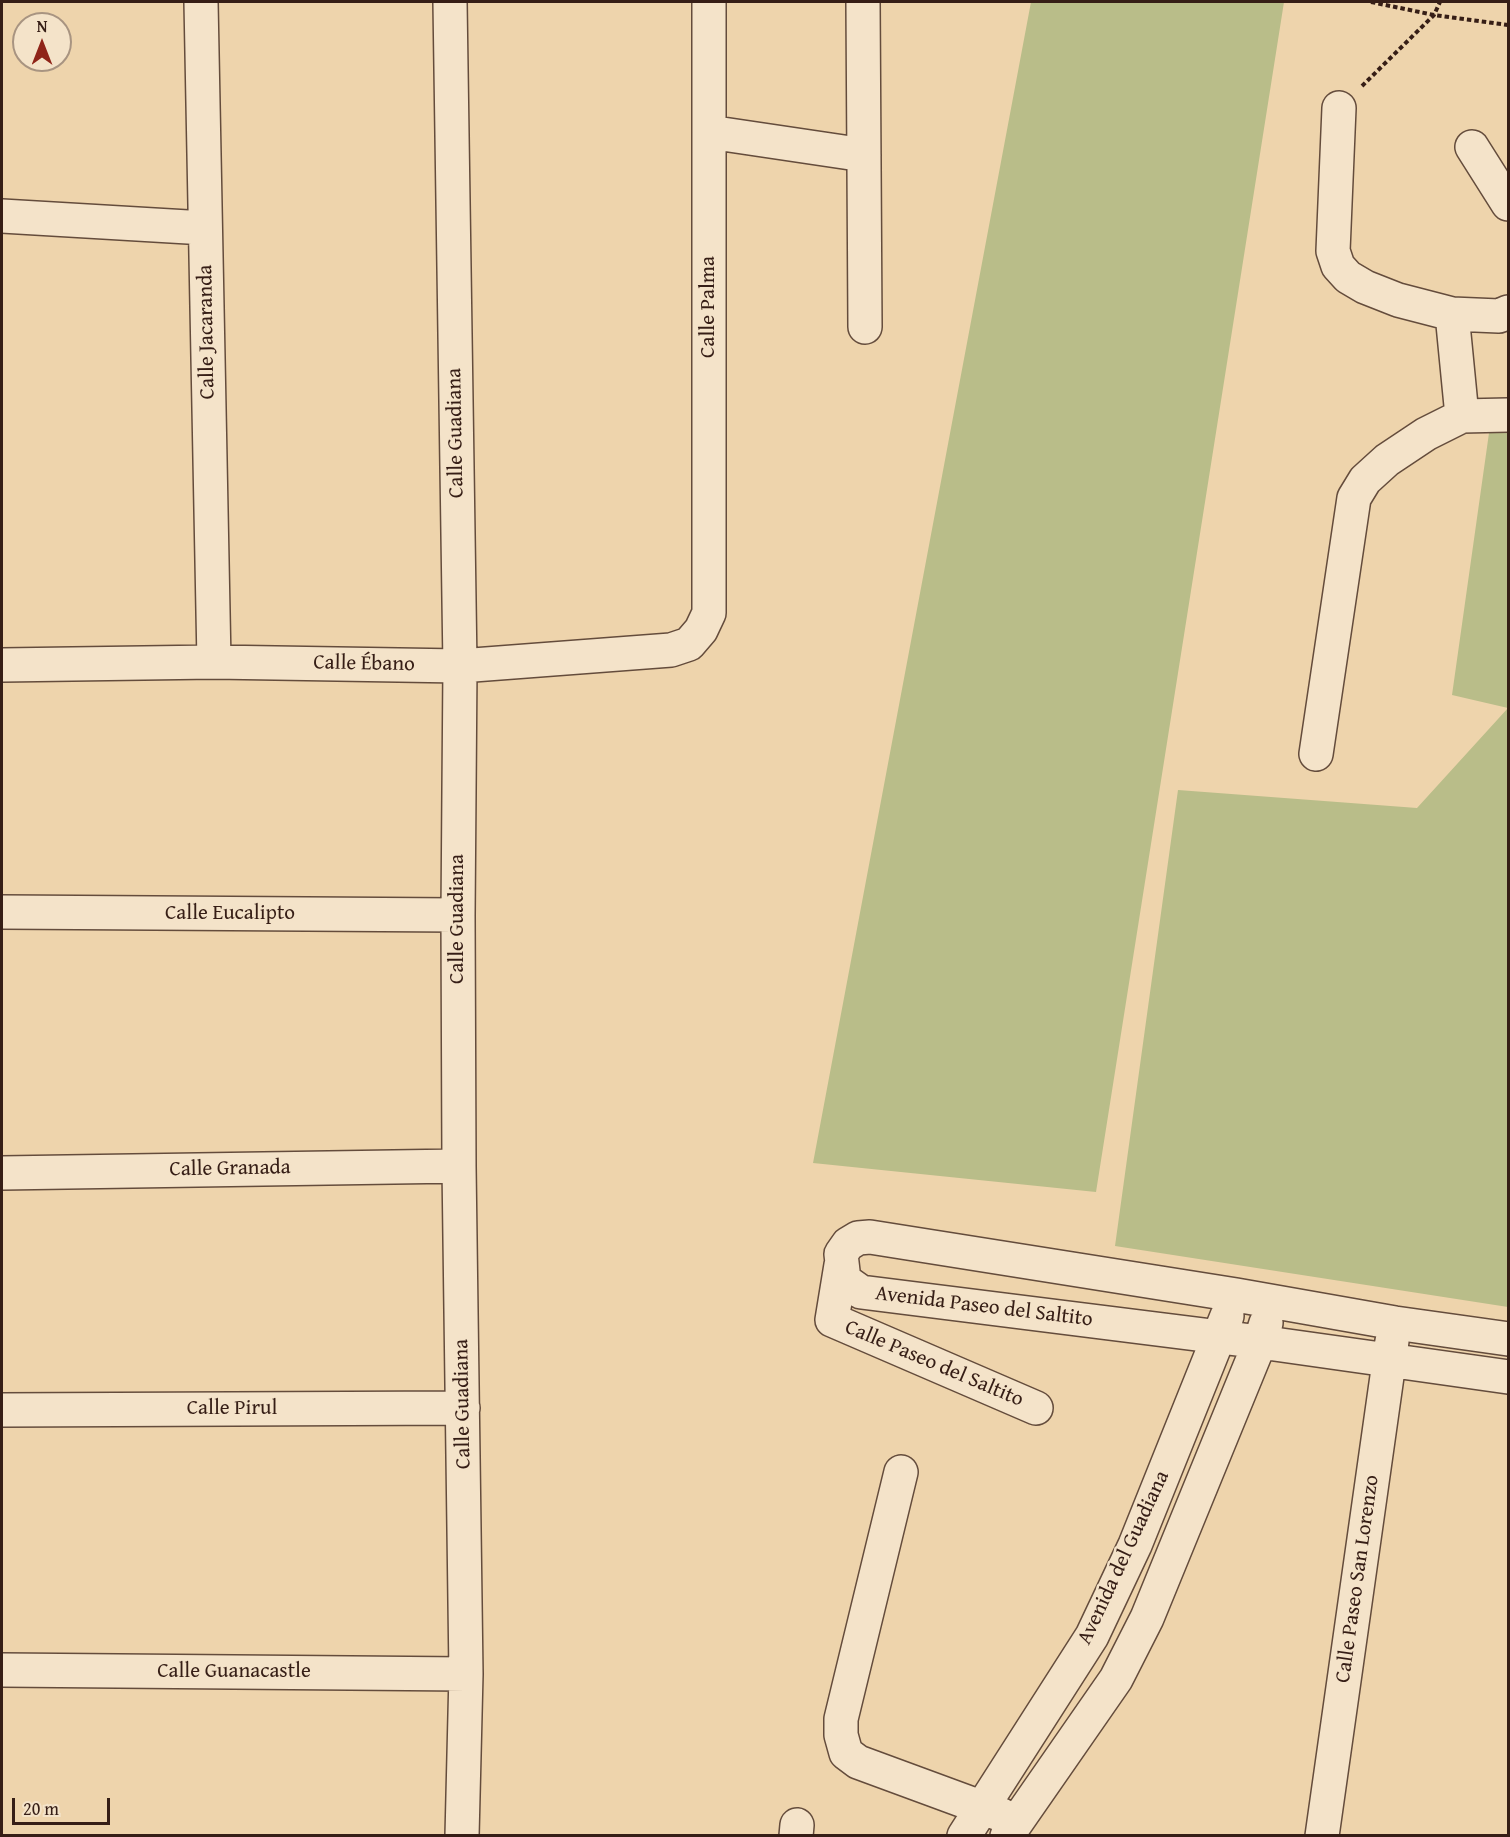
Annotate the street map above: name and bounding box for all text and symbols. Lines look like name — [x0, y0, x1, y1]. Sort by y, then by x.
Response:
north arrow — [12, 12, 72, 72]
text: N — [37, 14, 47, 38]
street label: Calle Palma — [696, 256, 722, 358]
street label: Calle Jacaranda — [193, 264, 221, 400]
street label: Calle Guadiana — [442, 368, 470, 498]
street label: Calle Ébano — [313, 651, 415, 677]
street label: Calle Guadiana — [445, 854, 471, 984]
street label: Calle Eucalipto — [165, 901, 295, 927]
street label: Calle Granada — [169, 1155, 291, 1183]
street label: Avenida Paseo del Saltito — [874, 1281, 1094, 1333]
street label: Calle Paseo del Saltito — [841, 1315, 1027, 1413]
street label: Calle Guadiana — [449, 1339, 477, 1469]
street label: Calle Pirul — [187, 1396, 277, 1422]
street label: Avenida del Guadiana — [1073, 1467, 1175, 1649]
street label: Calle Paseo San Lorenzo — [1331, 1473, 1385, 1685]
street label: Calle Guanacastle — [157, 1659, 311, 1685]
scale bar — [15, 1786, 112, 1824]
text: 20 m — [23, 1795, 59, 1822]

